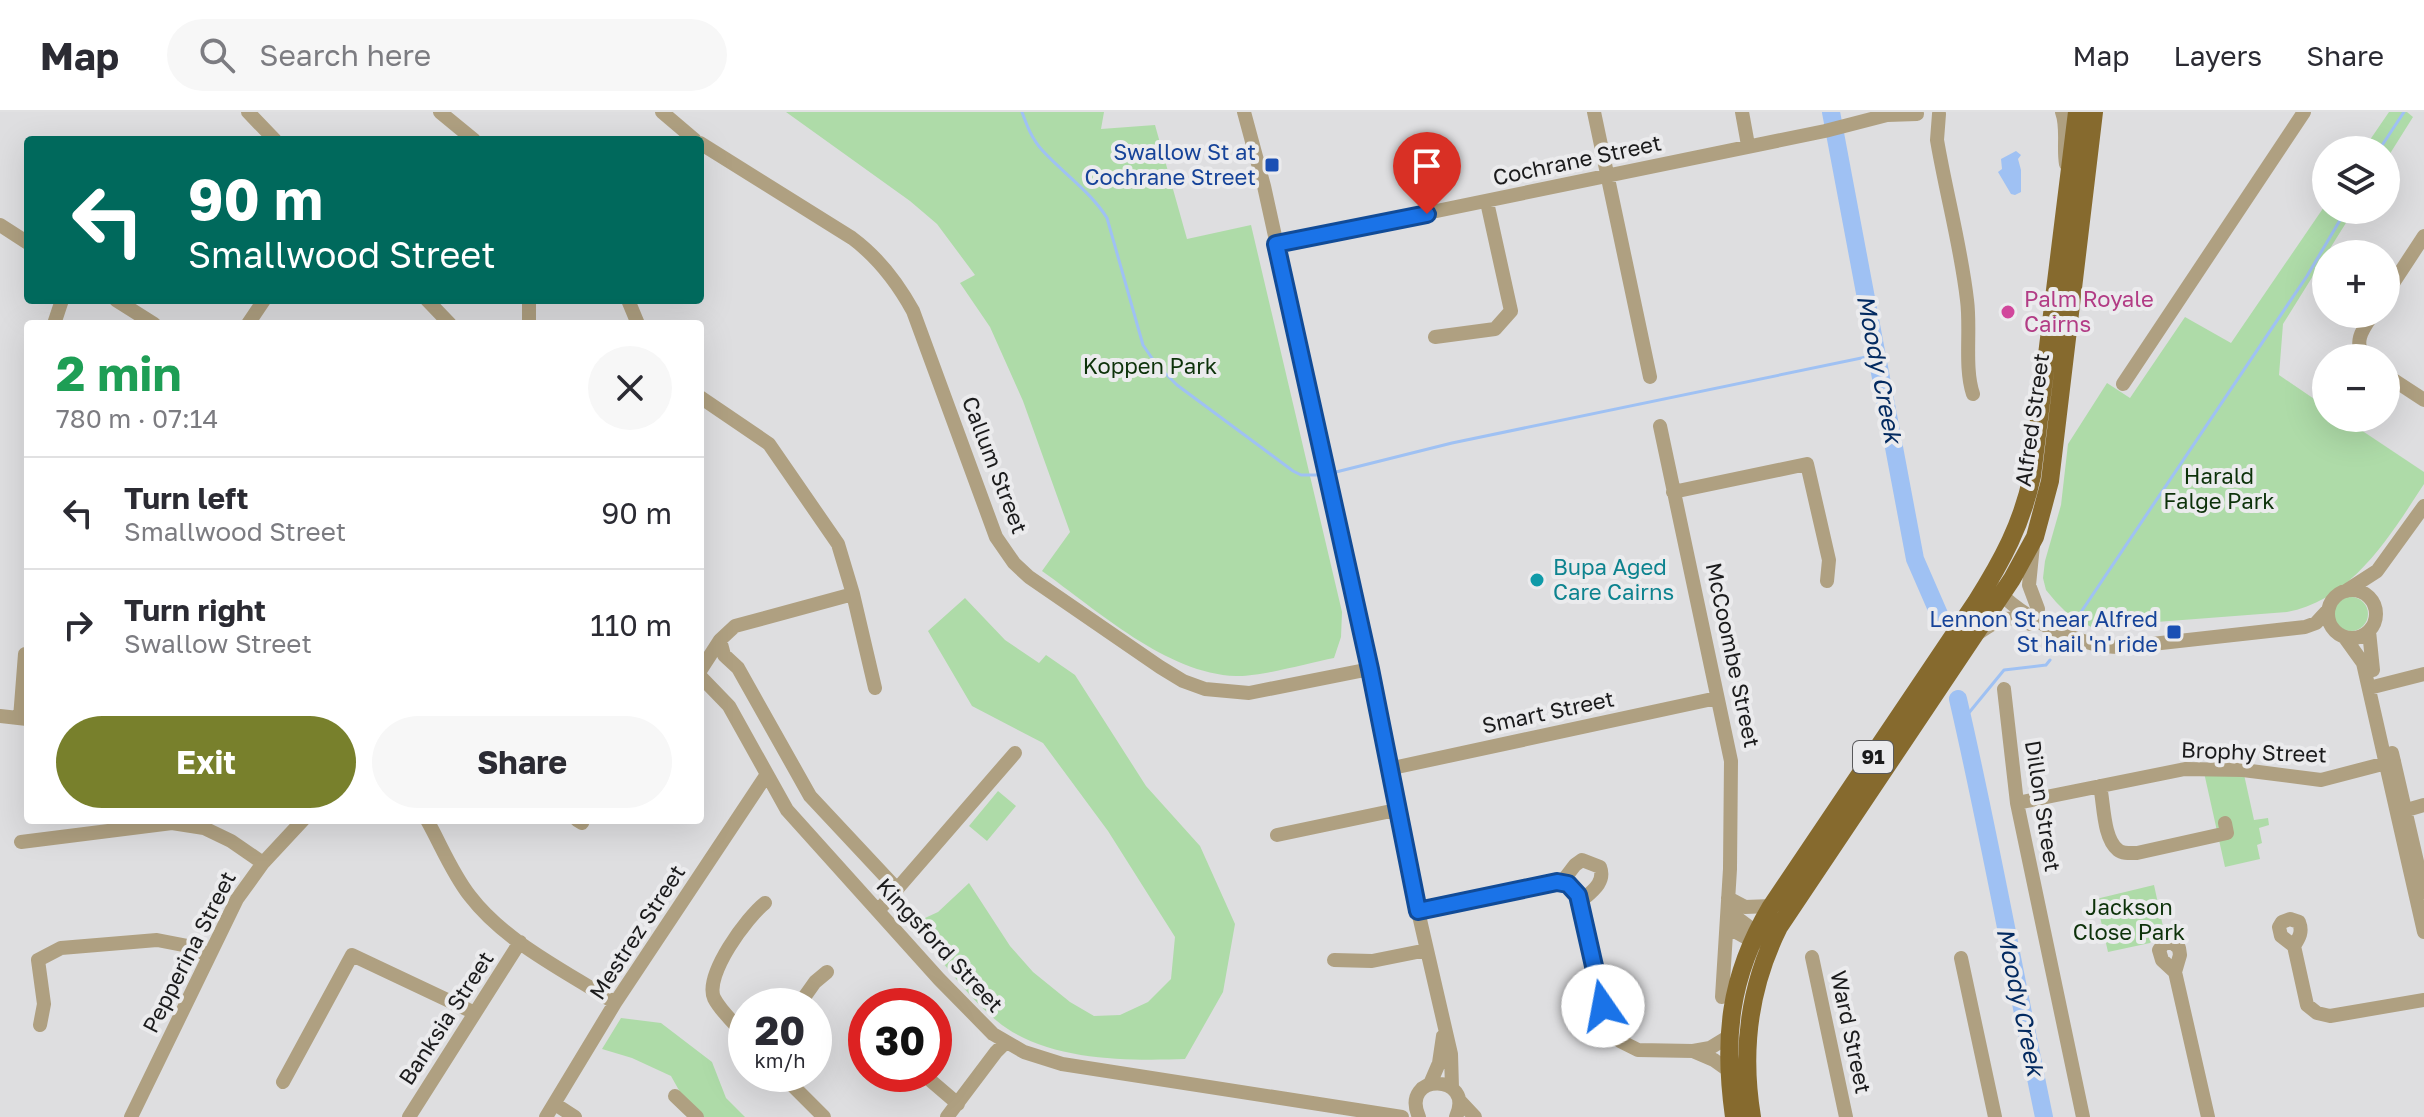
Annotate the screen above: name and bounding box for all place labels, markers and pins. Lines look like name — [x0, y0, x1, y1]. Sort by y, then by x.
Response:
pin — [1393, 132, 1461, 214]
place label: Swallow St at Cochrane Street — [1085, 138, 1256, 190]
marker: Swallow St at Cochrane Street — [1263, 156, 1281, 174]
place label: Palm Royale Cairns — [2024, 285, 2154, 337]
marker: Palm Royale Cairns — [1999, 303, 2017, 321]
place label: Bupa Aged Care Cairns — [1553, 553, 1674, 605]
marker: Bupa Aged Care Cairns — [1528, 571, 1546, 589]
place label: Lennon St near Alfred St hail 'n' ride — [1929, 605, 2158, 657]
marker: Lennon St near Alfred St hail 'n' ride — [2165, 623, 2183, 641]

